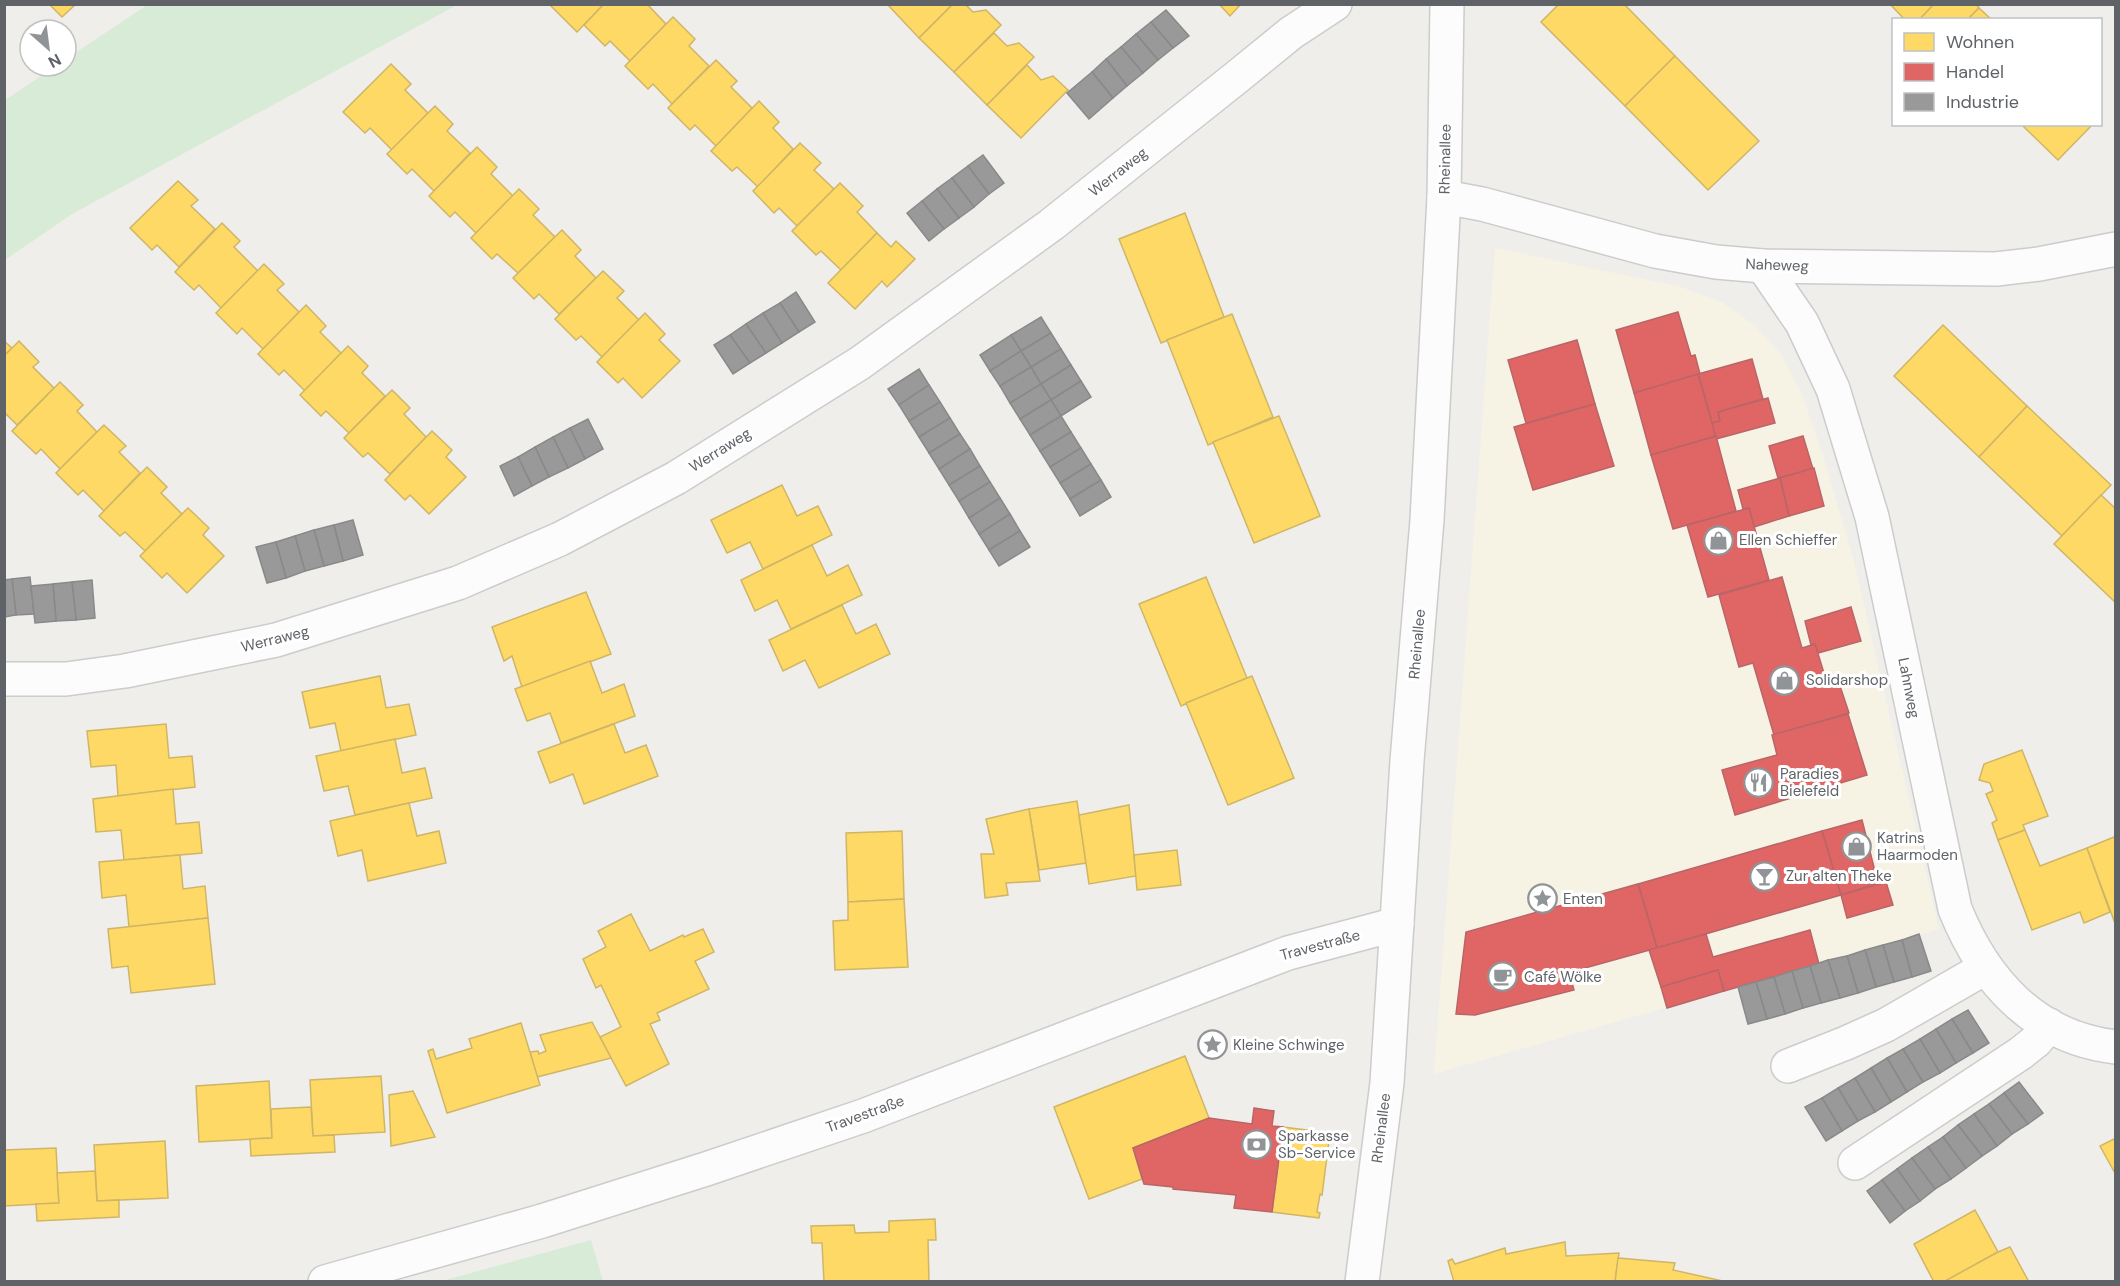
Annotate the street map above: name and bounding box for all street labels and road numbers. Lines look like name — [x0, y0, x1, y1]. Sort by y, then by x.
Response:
street label: Rheinallee — [1434, 124, 1456, 194]
street label: Werraweg — [1085, 143, 1151, 201]
street label: Naheweg — [1745, 254, 1809, 276]
street label: Werraweg — [685, 423, 755, 477]
street label: Rheinallee — [1404, 608, 1430, 680]
street label: Werraweg — [239, 621, 311, 657]
street label: Lahnweg — [1893, 656, 1925, 720]
street label: Travestraße — [1278, 925, 1362, 965]
street label: Travestraße — [823, 1091, 907, 1137]
street label: Rheinallee — [1367, 1092, 1395, 1164]

